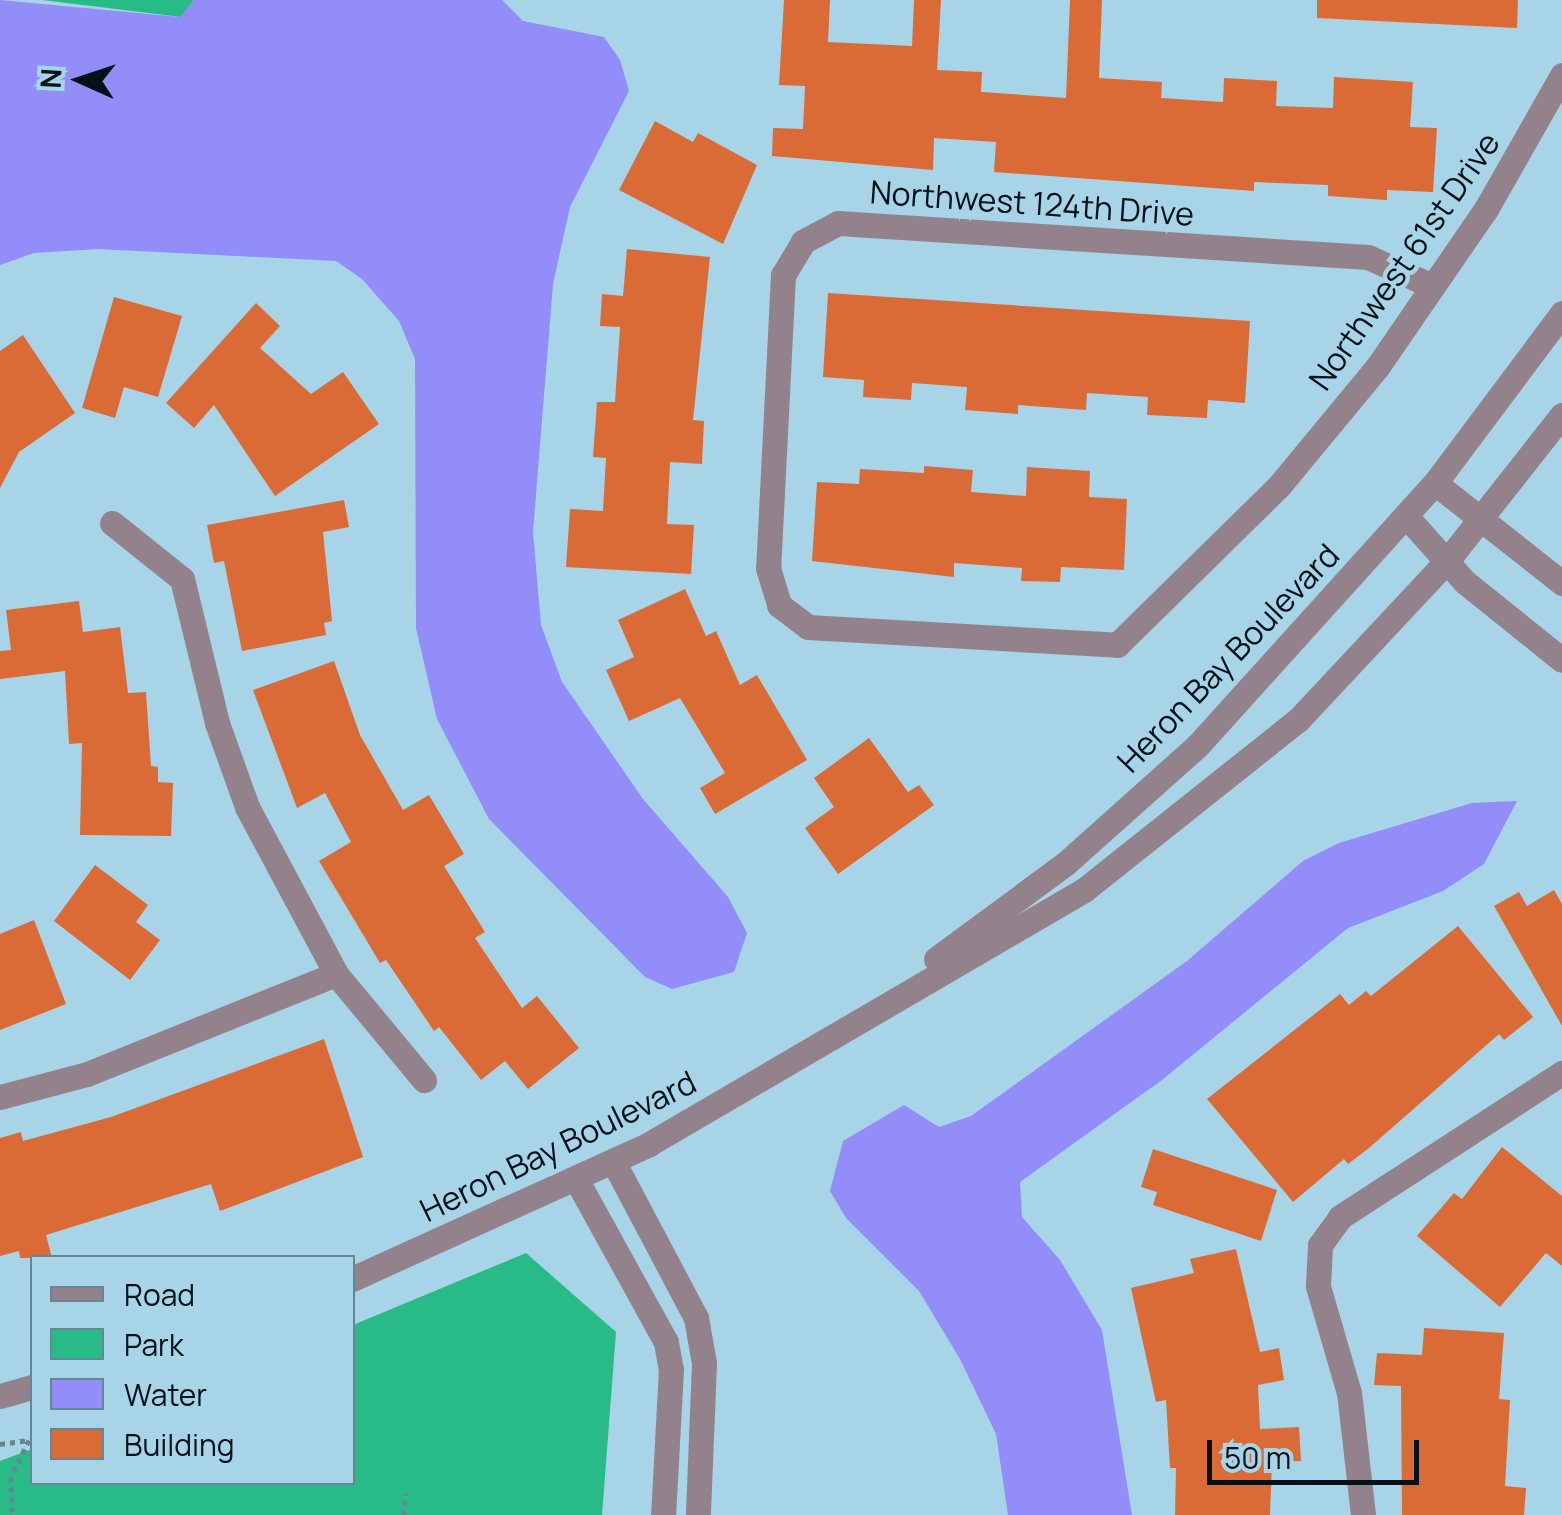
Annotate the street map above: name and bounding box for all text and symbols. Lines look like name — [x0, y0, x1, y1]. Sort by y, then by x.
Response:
north arrow — [30, 30, 130, 130]
text: N — [31, 67, 70, 89]
street label: Northwest 61st Drive — [1301, 125, 1507, 397]
street label: Northwest 124th Drive — [869, 173, 1195, 233]
street label: Heron Bay Boulevard — [1109, 536, 1347, 780]
street label: Heron Bay Boulevard — [414, 1063, 702, 1229]
legend — [30, 1255, 355, 1485]
text: Road — [124, 1274, 195, 1315]
text: Park — [124, 1324, 184, 1365]
text: Water — [124, 1374, 207, 1415]
scale bar — [1212, 1420, 1424, 1482]
text: Building — [124, 1424, 235, 1465]
text: 50 m — [1224, 1437, 1291, 1478]

